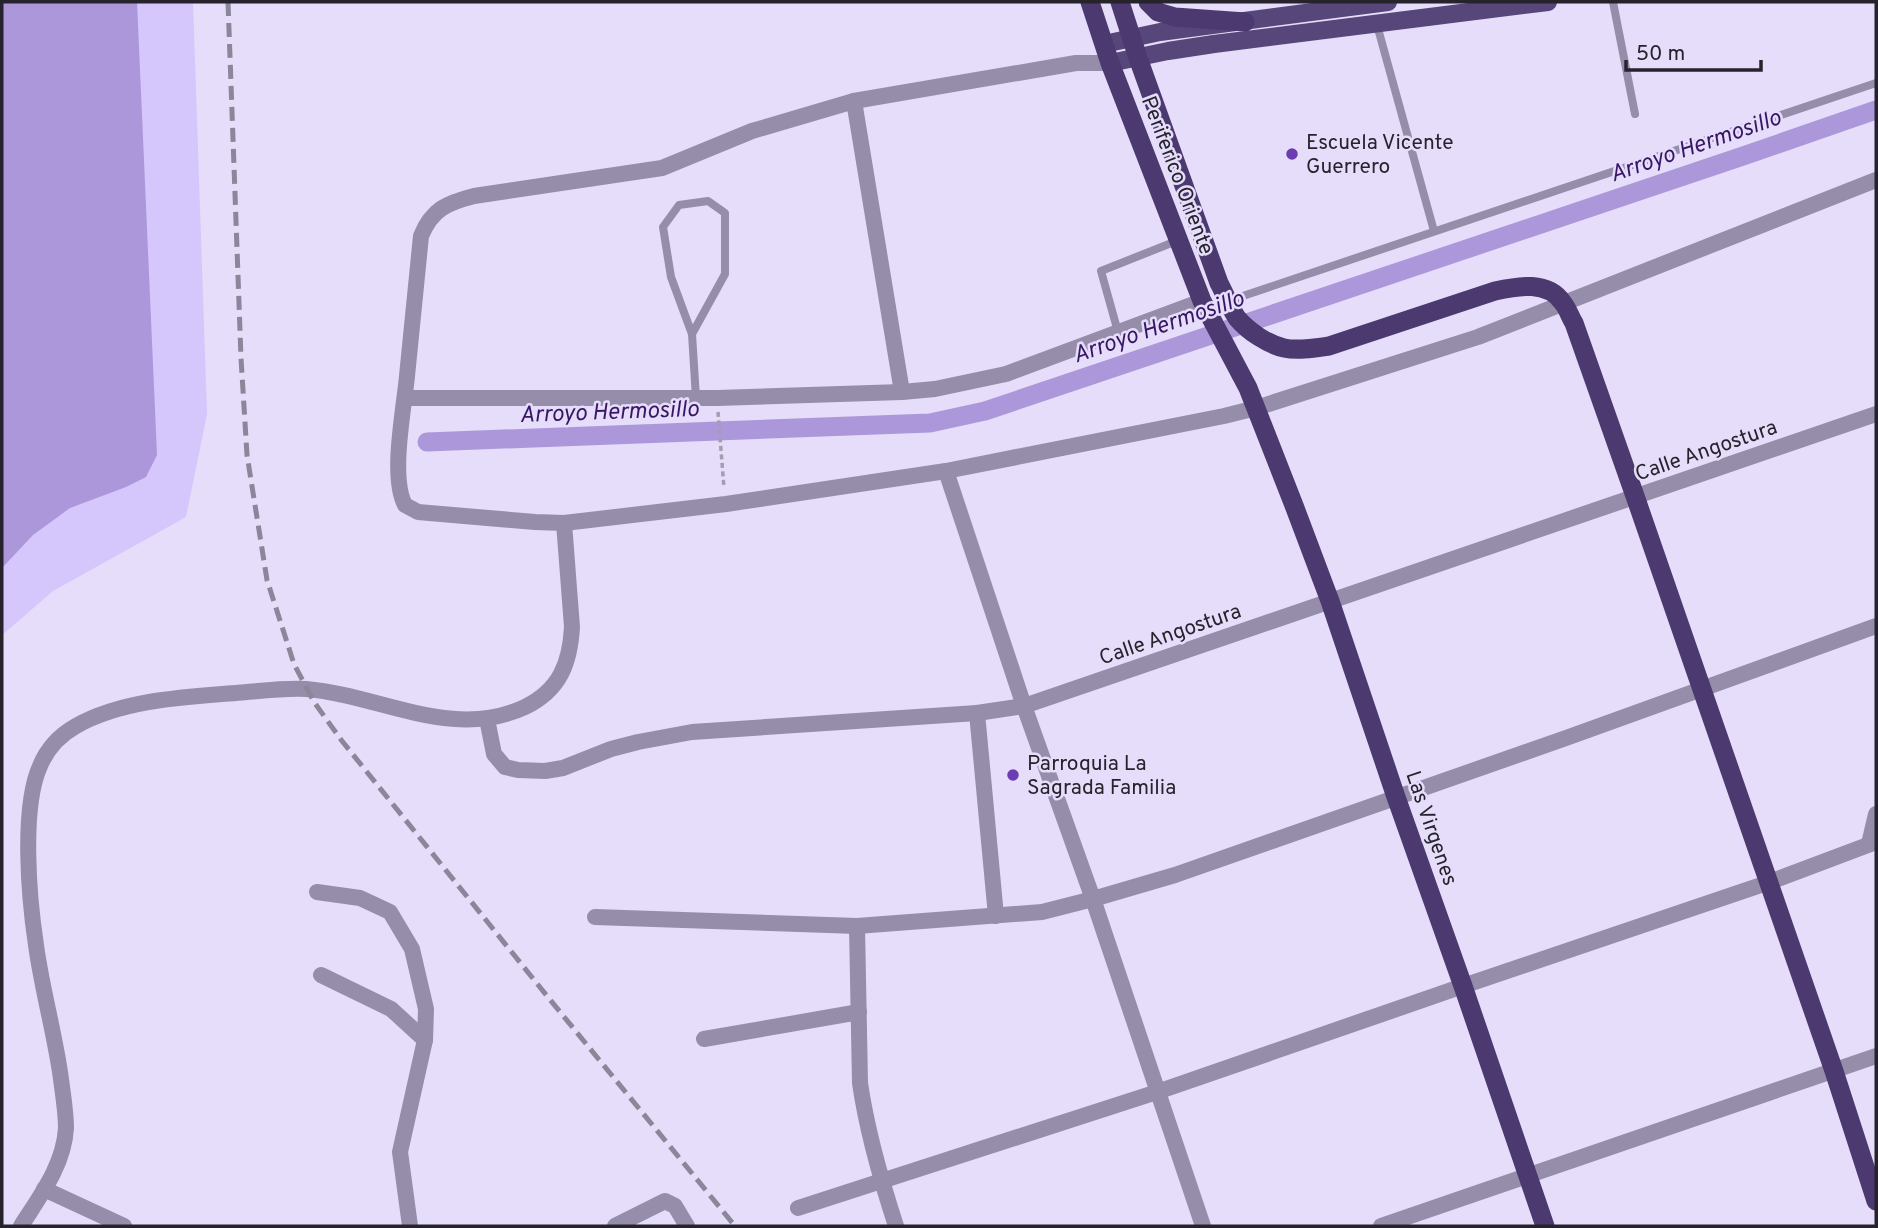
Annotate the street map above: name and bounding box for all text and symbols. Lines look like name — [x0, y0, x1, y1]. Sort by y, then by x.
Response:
scale bar — [1626, 28, 1761, 72]
text: 50 m — [1636, 41, 1685, 68]
street label: Periferico Oriente — [1134, 92, 1219, 259]
water label: Arroyo Hermosillo — [1606, 104, 1786, 190]
place label: Escuela Vicente Guerrero — [1306, 130, 1454, 181]
marker: Escuela Vicente Guerrero — [1284, 146, 1300, 162]
water label: Arroyo Hermosillo — [1069, 285, 1249, 371]
water label: Arroyo Hermosillo — [519, 396, 700, 431]
street label: Calle Angostura — [1632, 414, 1781, 488]
street label: Calle Angostura — [1096, 598, 1245, 672]
place label: Parroquia La Sagrada Familia — [1027, 751, 1176, 802]
marker: Parroquia La Sagrada Familia — [1005, 767, 1021, 783]
street label: Las Virgenes — [1398, 768, 1463, 889]

